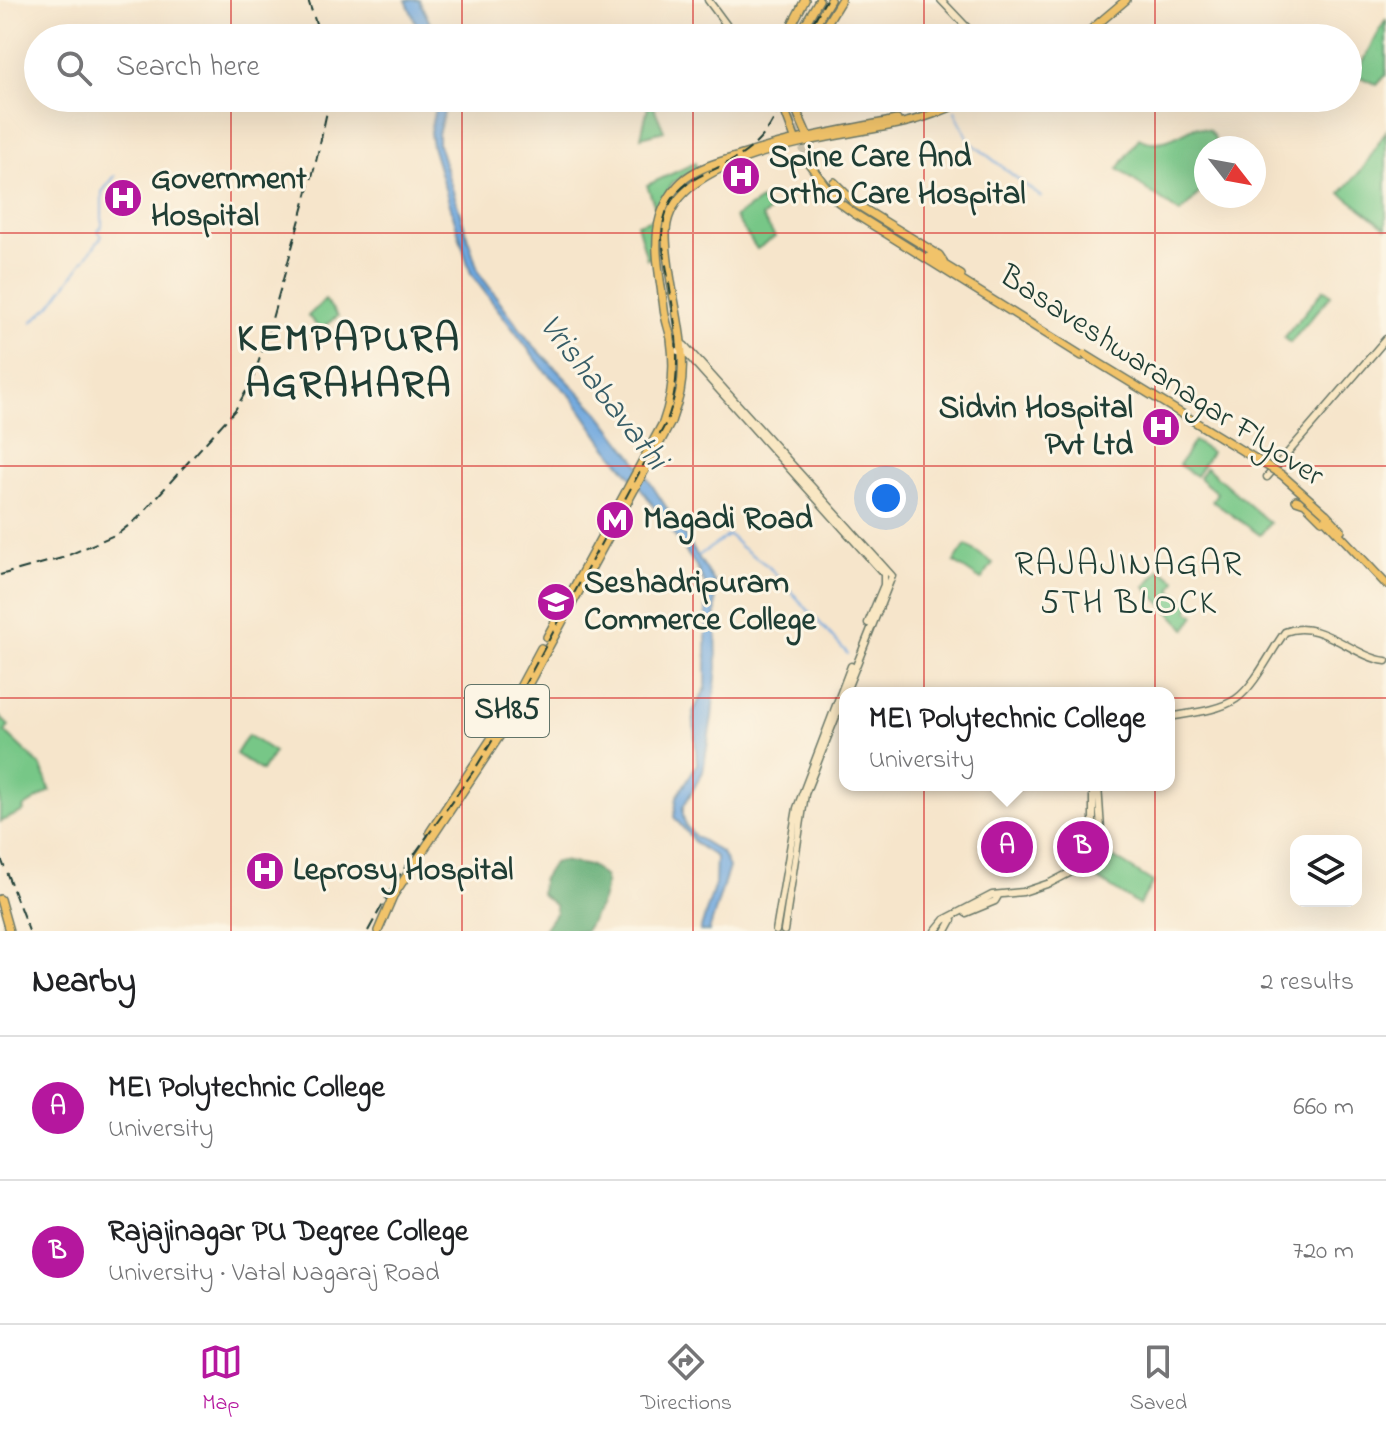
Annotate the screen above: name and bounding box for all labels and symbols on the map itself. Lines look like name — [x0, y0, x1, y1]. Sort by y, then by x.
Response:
place label: Spine Care And Ortho Care Hospital — [769, 135, 1026, 219]
north arrow — [1194, 136, 1266, 208]
hospital icon: Spine Care And Ortho Care Hospital — [720, 155, 762, 197]
place label: Government Hospital — [151, 157, 307, 241]
hospital icon: Government Hospital — [102, 177, 144, 219]
street label: Basaveshwaranagar Flyover — [989, 254, 1333, 500]
water label: Vrishabavathi — [525, 304, 681, 484]
district label: KEMPAPURA AGRAHARA — [237, 311, 461, 416]
place label: Sidvin Hospital Pvt Ltd — [939, 386, 1133, 470]
hospital icon: Sidvin Hospital Pvt Ltd — [1140, 406, 1182, 448]
your location — [866, 478, 906, 518]
place label: Magadi Road — [643, 497, 813, 545]
metro station icon: Magadi Road — [594, 499, 636, 541]
district label: RAJAJINAGAR 5TH BLOCK — [1015, 541, 1243, 630]
place label: Seshadripuram Commerce College — [584, 561, 817, 646]
school or university icon: Seshadripuram Commerce College — [535, 581, 577, 623]
road number: SH85 — [465, 685, 549, 737]
pin: A — [981, 817, 1033, 877]
pin: B — [1057, 817, 1109, 877]
place label: Leprosy Hospital — [293, 848, 513, 896]
hospital icon: Leprosy Hospital — [244, 850, 286, 892]

